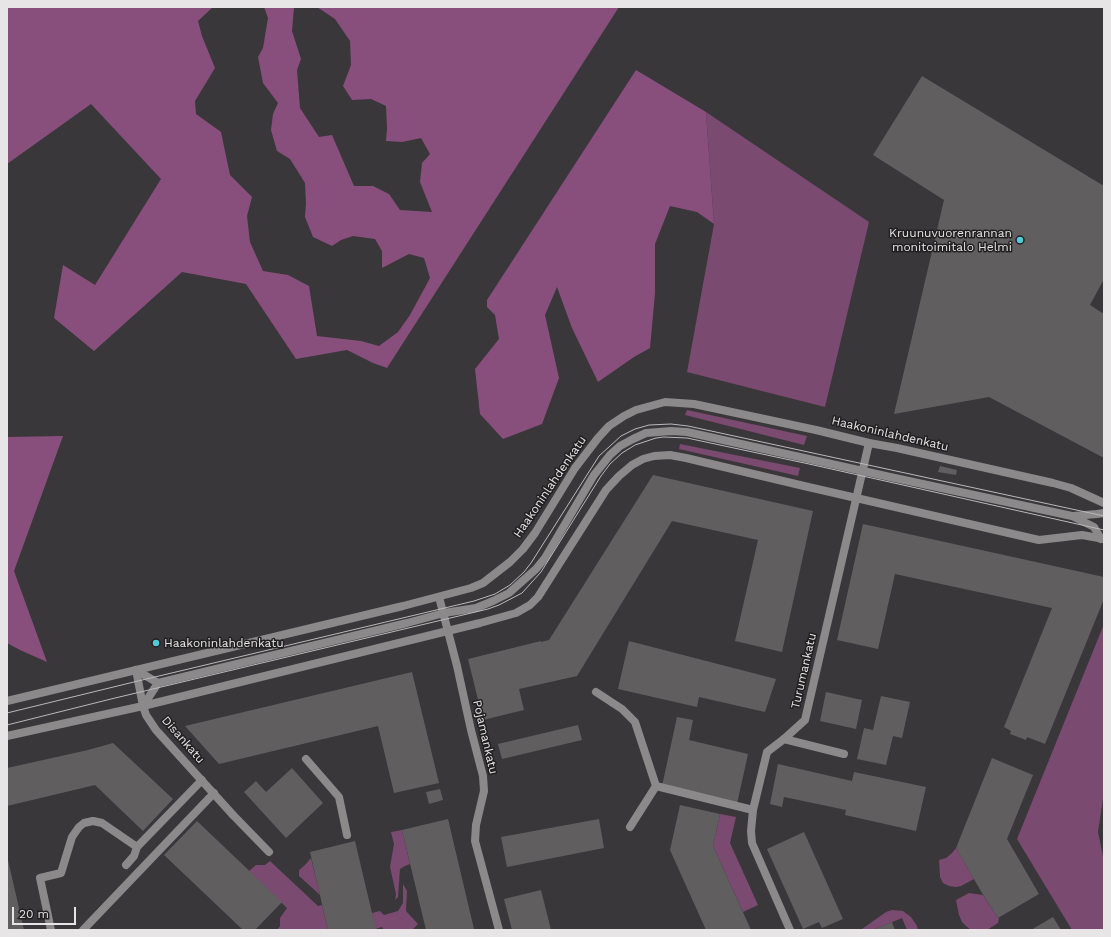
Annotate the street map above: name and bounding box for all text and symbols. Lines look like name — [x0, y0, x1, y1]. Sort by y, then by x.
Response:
place label: Kruunuvuorenrannan monitoimitalo Helmi — [889, 226, 1012, 254]
marker: Kruunuvuorenrannan monitoimitalo Helmi — [1015, 235, 1025, 245]
street label: Haakoninlahdenkatu — [830, 414, 950, 454]
street label: Haakoninlahdenkatu — [511, 433, 589, 541]
street label: Turumankatu — [788, 632, 820, 710]
place label: Haakoninlahdenkatu — [164, 636, 284, 650]
marker: Haakoninlahdenkatu — [151, 638, 161, 648]
street label: Pojamankatu — [469, 698, 501, 776]
street label: Disankatu — [159, 713, 207, 767]
scale bar — [14, 899, 78, 925]
text: 20 m — [19, 907, 49, 921]

